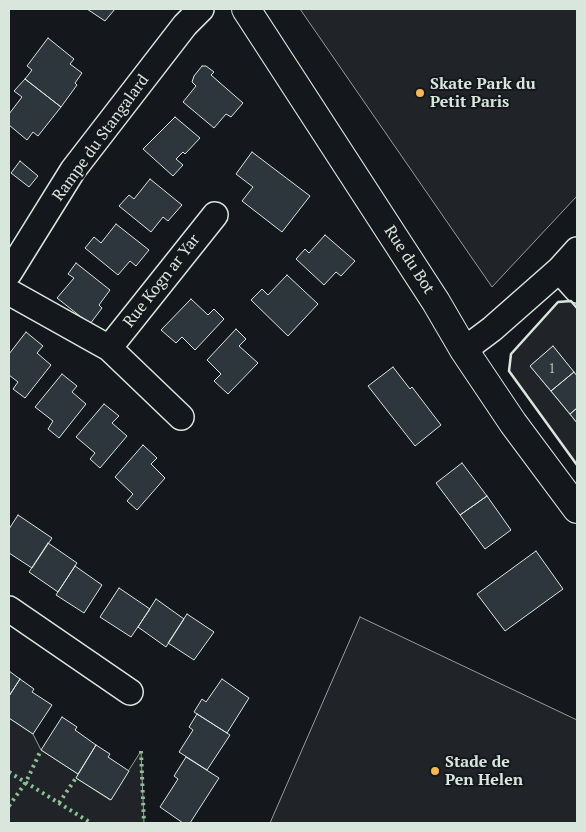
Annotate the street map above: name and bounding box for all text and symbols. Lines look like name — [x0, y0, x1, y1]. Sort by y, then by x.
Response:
street label: Rampe du Stangalard — [49, 71, 153, 205]
place label: Skate Park du Petit Paris — [430, 74, 536, 112]
marker: Skate Park du Petit Paris — [414, 87, 426, 99]
street label: Rue du Bot — [380, 222, 438, 298]
street label: Rue Kogn ar Yar — [120, 231, 204, 331]
house number: 1 — [548, 361, 556, 377]
place label: Stade de Pen Helen — [445, 752, 523, 790]
marker: Stade de Pen Helen — [429, 765, 441, 777]

